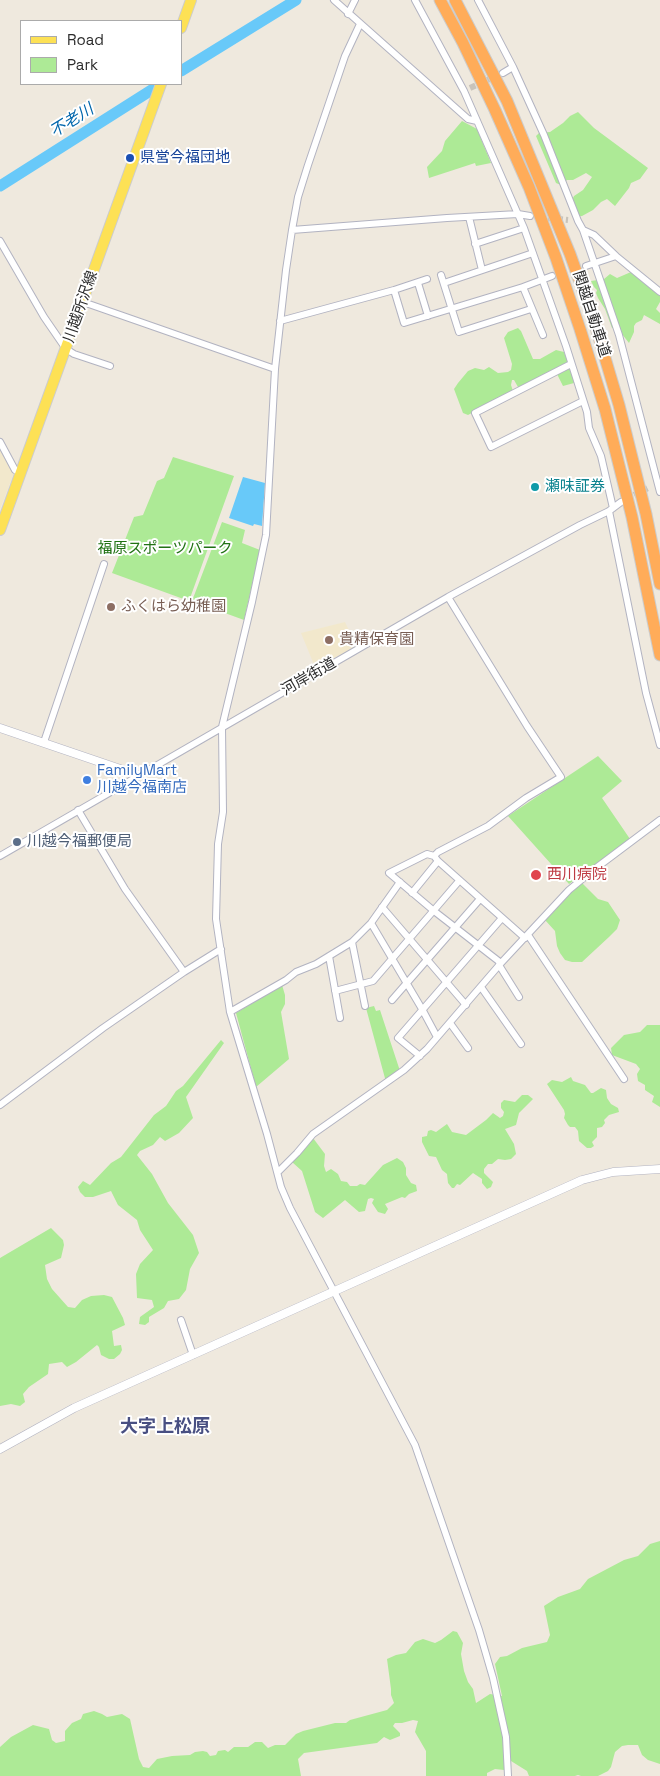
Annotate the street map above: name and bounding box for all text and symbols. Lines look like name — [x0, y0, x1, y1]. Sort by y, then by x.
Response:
legend — [20, 20, 182, 85]
text: Road — [67, 30, 104, 49]
text: Park — [67, 55, 98, 74]
water label: 不老川 — [47, 100, 97, 142]
place label: 県営今福団地 — [140, 149, 230, 167]
marker: 県営今福団地 — [124, 152, 136, 164]
street label: 関越自動車道 — [569, 268, 613, 360]
street label: 川越所沢線 — [60, 269, 102, 345]
place label: 瀬味証券 — [545, 478, 605, 496]
marker: 瀬味証券 — [529, 481, 541, 493]
park label: 福原スポーツパーク — [98, 540, 232, 558]
place label: ふくはら幼稚園 — [121, 598, 226, 616]
marker: ふくはら幼稚園 — [105, 601, 117, 613]
place label: 貴精保育園 — [339, 631, 414, 649]
marker: 貴精保育園 — [323, 634, 335, 646]
street label: 河岸街道 — [279, 654, 339, 700]
place label: FamilyMart 川越今福南店 — [97, 762, 187, 797]
marker: FamilyMart 川越今福南店 — [81, 774, 93, 786]
place label: 川越今福郵便局 — [27, 833, 132, 851]
marker: 川越今福郵便局 — [11, 836, 23, 848]
place label: 西川病院 — [547, 866, 607, 884]
marker: 西川病院 — [529, 868, 543, 882]
district label: 大字上松原 — [120, 1416, 210, 1438]

